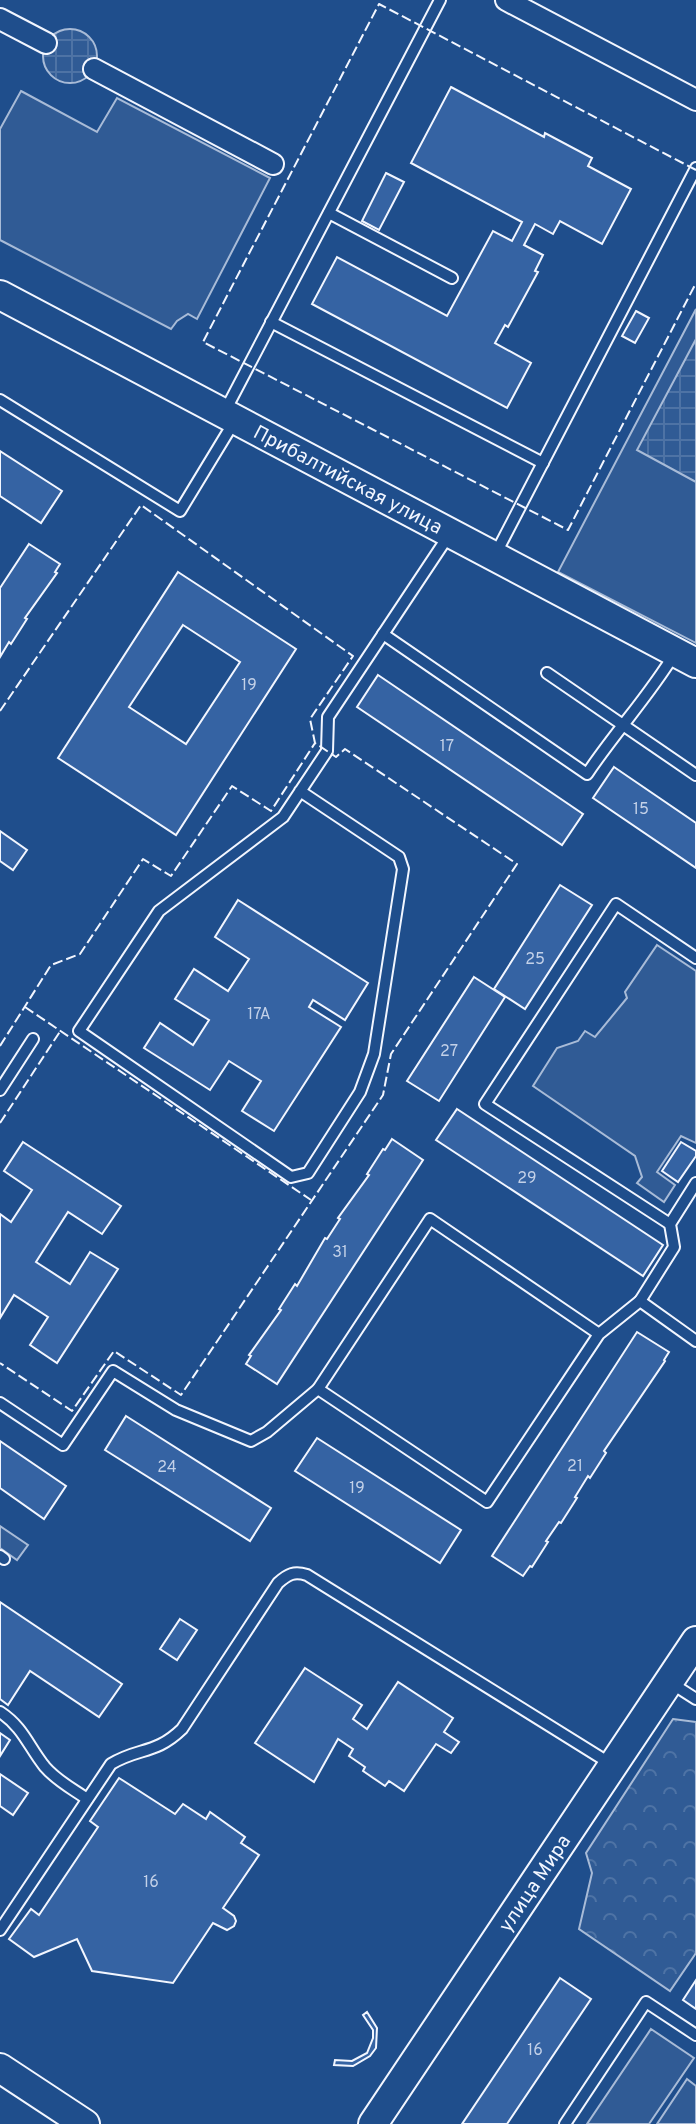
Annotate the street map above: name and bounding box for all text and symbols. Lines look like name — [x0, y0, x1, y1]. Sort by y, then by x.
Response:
street label: Прибалтийская улица — [248, 420, 446, 542]
house number: 19 — [241, 676, 257, 696]
house number: 17 — [440, 737, 454, 757]
house number: 15 — [633, 800, 649, 820]
house number: 25 — [525, 950, 545, 970]
house number: 17А — [247, 1005, 271, 1025]
house number: 27 — [440, 1042, 458, 1062]
house number: 29 — [517, 1169, 537, 1189]
house number: 31 — [332, 1243, 348, 1263]
house number: 21 — [567, 1457, 583, 1477]
house number: 24 — [157, 1458, 177, 1478]
house number: 19 — [349, 1479, 365, 1499]
street label: улица Мира — [494, 1830, 578, 1938]
house number: 16 — [143, 1873, 159, 1893]
house number: 16 — [527, 2041, 543, 2061]

